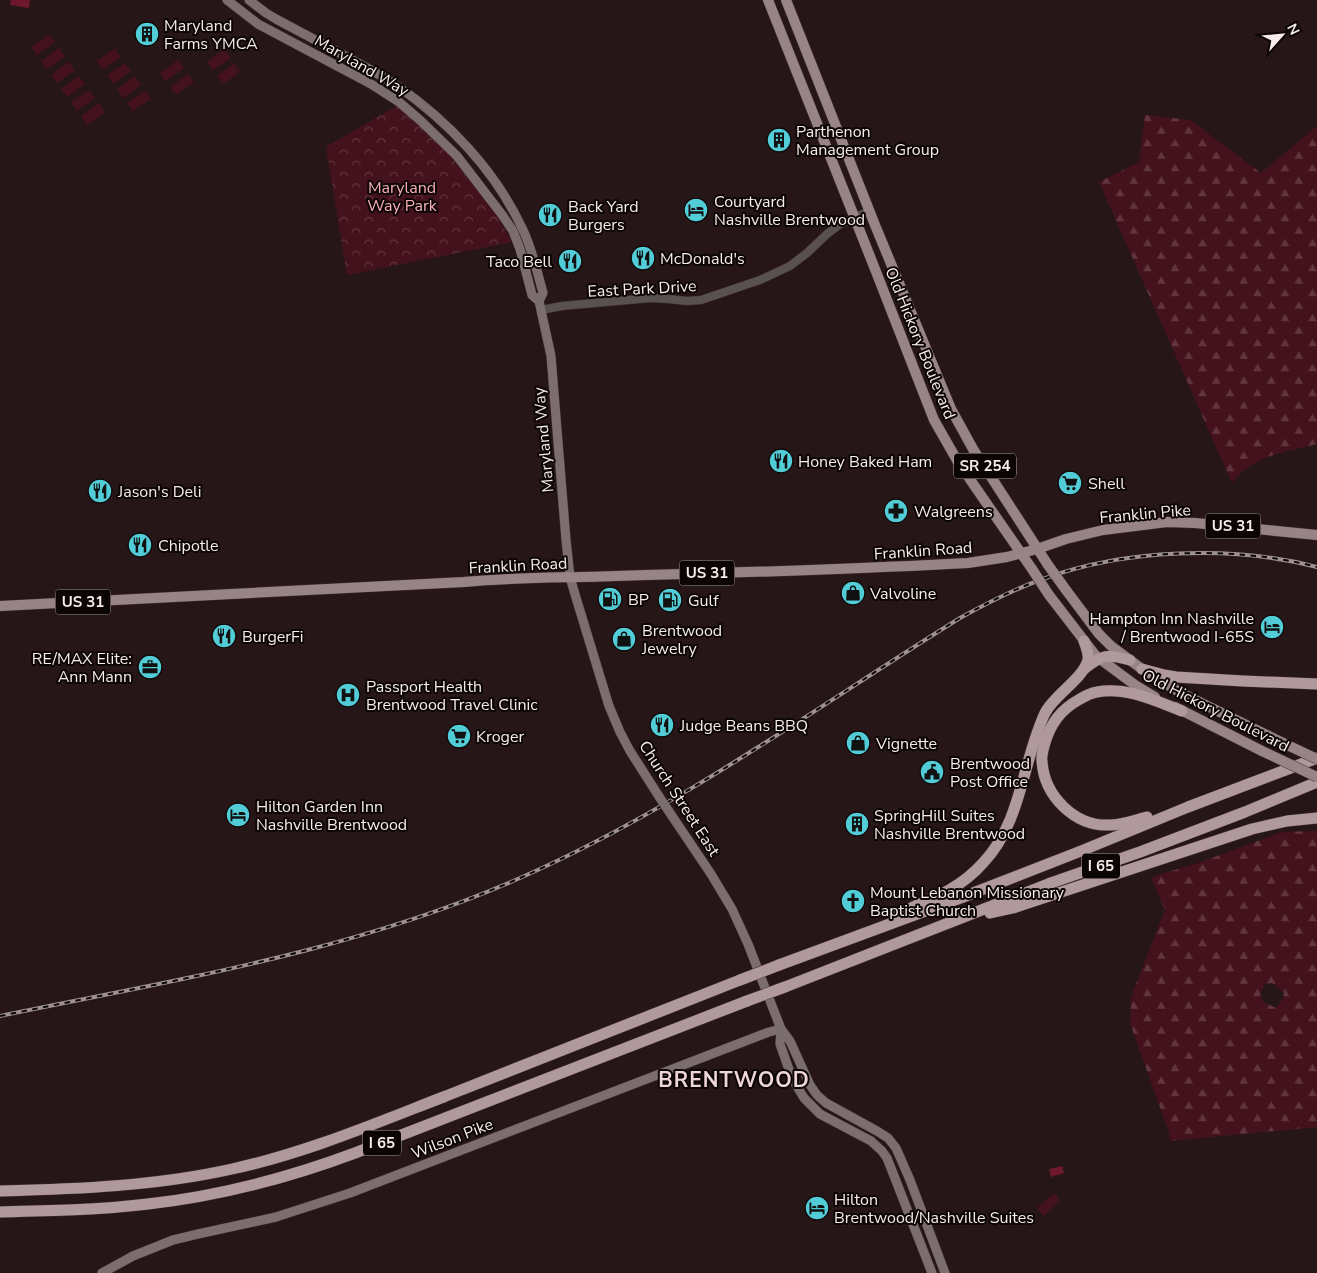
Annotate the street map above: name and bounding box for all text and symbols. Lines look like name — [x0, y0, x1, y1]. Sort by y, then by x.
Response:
north arrow — [1257, 10, 1307, 60]
place label: Maryland Farms YMCA — [164, 15, 258, 55]
text: N — [1282, 20, 1304, 38]
building icon: Maryland Farms YMCA — [134, 21, 160, 47]
street label: Maryland Way — [310, 30, 413, 102]
place label: Parthenon Management Group — [796, 121, 939, 161]
building icon: Parthenon Management Group — [766, 127, 792, 153]
park label: Maryland Way Park — [367, 177, 438, 217]
place label: Courtyard Nashville Brentwood — [714, 191, 865, 231]
place label: Back Yard Burgers — [568, 196, 639, 236]
hotel icon: Courtyard Nashville Brentwood — [683, 197, 709, 223]
restaurant icon: Back Yard Burgers — [537, 202, 563, 228]
restaurant icon: McDonald's — [630, 245, 656, 271]
restaurant icon: Taco Bell — [557, 248, 583, 274]
place label: McDonald's — [660, 248, 745, 270]
place label: Taco Bell — [486, 251, 552, 273]
street label: Old Hickory Boulevard — [879, 264, 961, 423]
street label: East Park Drive — [587, 275, 697, 303]
street label: Maryland Way — [528, 386, 560, 494]
restaurant icon: Honey Baked Ham — [768, 448, 794, 474]
place label: Honey Baked Ham — [798, 451, 932, 473]
road number: SR 254 — [954, 454, 1016, 478]
supermarket icon: Shell — [1057, 470, 1083, 496]
place label: Shell — [1088, 473, 1125, 495]
restaurant icon: Jason's Deli — [87, 478, 113, 504]
place label: Jason's Deli — [117, 481, 202, 503]
pharmacy icon: Walgreens — [883, 498, 909, 524]
street label: Franklin Pike — [1098, 499, 1192, 529]
place label: Walgreens — [914, 501, 993, 523]
road number: US 31 — [1206, 514, 1260, 538]
restaurant icon: Chipotle — [127, 532, 153, 558]
place label: Chipotle — [158, 535, 218, 557]
street label: Franklin Road — [873, 537, 973, 565]
street label: Franklin Road — [468, 552, 568, 580]
road number: US 31 — [680, 560, 734, 586]
shop icon: Valvoline — [840, 580, 866, 606]
place label: Valvoline — [869, 583, 936, 605]
fuel station icon: BP — [597, 586, 623, 612]
fuel station icon: Gulf — [657, 587, 683, 613]
place label: BP — [628, 589, 649, 611]
road number: US 31 — [56, 590, 110, 614]
place label: Gulf — [688, 590, 719, 612]
place label: Hampton Inn Nashville / Brentwood I-65S — [1090, 608, 1254, 648]
hotel icon: Hampton Inn Nashville / Brentwood I-65S — [1259, 614, 1285, 640]
place label: Brentwood Jewelry — [641, 620, 722, 660]
restaurant icon: BurgerFi — [211, 623, 237, 649]
place label: BurgerFi — [242, 626, 304, 648]
shop icon: Brentwood Jewelry — [611, 626, 637, 652]
place label: RE/MAX Elite: Ann Mann — [32, 648, 132, 688]
office icon: RE/MAX Elite: Ann Mann — [137, 654, 163, 680]
street label: Old Hickory Boulevard — [1138, 664, 1293, 758]
place label: Passport Health Brentwood Travel Clinic — [366, 676, 538, 716]
hospital icon: Passport Health Brentwood Travel Clinic — [335, 682, 361, 708]
restaurant icon: Judge Beans BBQ — [649, 712, 675, 738]
place label: Judge Beans BBQ — [679, 715, 808, 737]
supermarket icon: Kroger — [446, 723, 472, 749]
place label: Kroger — [476, 726, 524, 748]
shop icon: Vignette — [845, 730, 871, 756]
place label: Vignette — [875, 733, 937, 755]
street label: Church Street East — [634, 736, 725, 861]
place label: Brentwood Post Office — [950, 753, 1030, 793]
public building icon: Brentwood Post Office — [919, 759, 945, 785]
place label: Hilton Garden Inn Nashville Brentwood — [256, 796, 407, 836]
hotel icon: Hilton Garden Inn Nashville Brentwood — [225, 802, 251, 828]
place label: SpringHill Suites Nashville Brentwood — [874, 805, 1025, 845]
building icon: SpringHill Suites Nashville Brentwood — [844, 811, 870, 837]
road number: I 65 — [1082, 854, 1120, 878]
place label: Mount Lebanon Missionary Baptist Church — [870, 882, 1065, 922]
church icon: Mount Lebanon Missionary Baptist Church — [840, 888, 866, 914]
district label: BRENTWOOD — [658, 1066, 810, 1094]
street label: Wilson Pike — [408, 1113, 496, 1165]
road number: I 65 — [363, 1130, 401, 1156]
place label: Hilton Brentwood/Nashville Suites — [834, 1189, 1034, 1229]
hotel icon: Hilton Brentwood/Nashville Suites — [804, 1195, 830, 1221]

